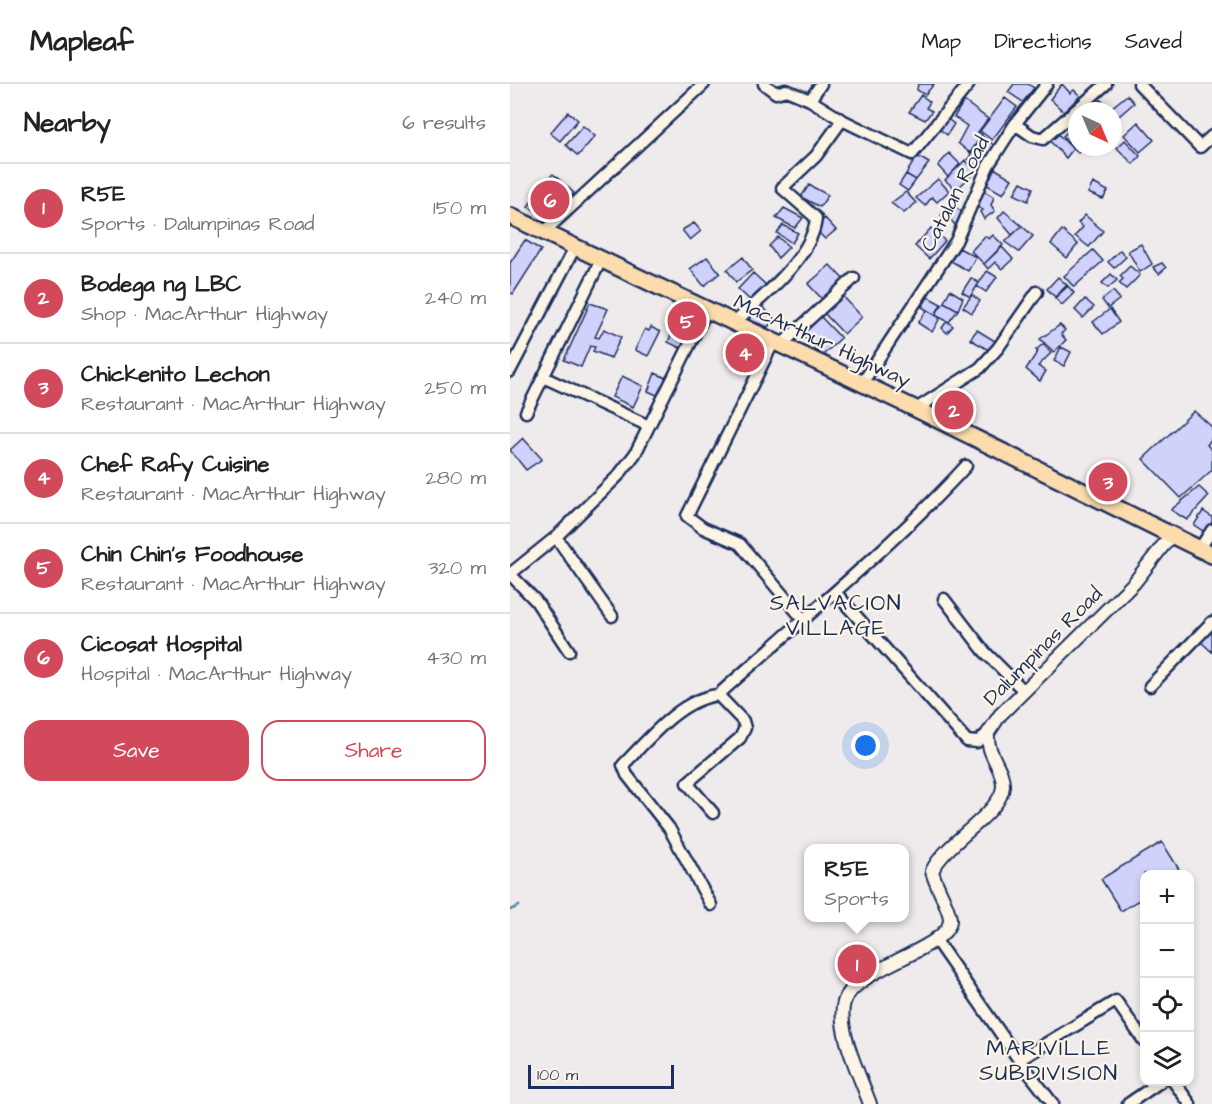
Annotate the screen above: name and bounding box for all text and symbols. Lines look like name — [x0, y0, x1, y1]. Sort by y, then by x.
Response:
text: Mapleaf — [30, 22, 133, 61]
text: Map — [921, 27, 961, 56]
text: Directions — [994, 27, 1092, 56]
text: Saved — [1125, 27, 1182, 56]
north arrow — [1068, 102, 1122, 156]
text: Nearby — [24, 105, 111, 141]
text: 6 results — [402, 109, 486, 137]
street label: Catalan Road — [914, 131, 997, 257]
pin: 6 — [530, 178, 570, 222]
text: R5E — [81, 179, 125, 210]
text: 1 — [42, 194, 45, 222]
text: 150 m — [433, 194, 486, 222]
text: Sports · Dalumpinas Road — [81, 210, 315, 238]
text: Bodega ng LBC — [81, 269, 241, 300]
text: 2 — [38, 284, 49, 312]
text: 240 m — [425, 284, 486, 312]
street label: MacArthur Highway — [728, 287, 916, 397]
pin: 5 — [668, 298, 706, 344]
text: Shop · MacArthur Highway — [81, 300, 328, 328]
pin: 4 — [726, 330, 764, 376]
text: Chickenito Lechon — [81, 359, 270, 390]
text: 3 — [38, 374, 49, 402]
text: 250 m — [424, 374, 486, 402]
pin: 2 — [934, 388, 974, 432]
text: Restaurant · MacArthur Highway — [81, 390, 386, 418]
text: Chef Rafy Cuisine — [81, 449, 269, 480]
pin: 3 — [1088, 460, 1128, 504]
text: 4 — [37, 464, 50, 492]
text: 280 m — [425, 464, 486, 492]
text: Restaurant · MacArthur Highway — [81, 480, 386, 508]
text: Chin Chin's Foodhouse — [81, 539, 303, 570]
text: 5 — [36, 554, 51, 582]
text: 320 m — [428, 554, 486, 582]
text: Restaurant · MacArthur Highway — [81, 570, 386, 598]
street label: Dalumpinas Road — [977, 580, 1110, 713]
district label: SALVACION VILLAGE — [770, 588, 902, 644]
text: Cicosat Hospital — [81, 629, 242, 660]
text: 6 — [37, 644, 50, 672]
text: 430 m — [426, 644, 486, 672]
text: Hospital · MacArthur Highway — [81, 660, 352, 688]
button: Save — [24, 720, 249, 781]
button: Share — [261, 720, 486, 781]
your location — [851, 731, 880, 760]
popup — [804, 844, 909, 922]
text: R5E — [824, 854, 869, 885]
map controls — [1140, 870, 1194, 1086]
button: + — [1140, 870, 1194, 924]
text: Sports — [824, 885, 889, 913]
button: − — [1140, 924, 1194, 978]
pin: 1 — [838, 942, 876, 986]
button: locate — [1140, 978, 1194, 1032]
button: layers — [1140, 1032, 1194, 1086]
district label: MARIVILLE SUBDIVISION — [979, 1033, 1119, 1089]
scale bar — [528, 1062, 674, 1090]
text: 100 m — [537, 1064, 578, 1086]

